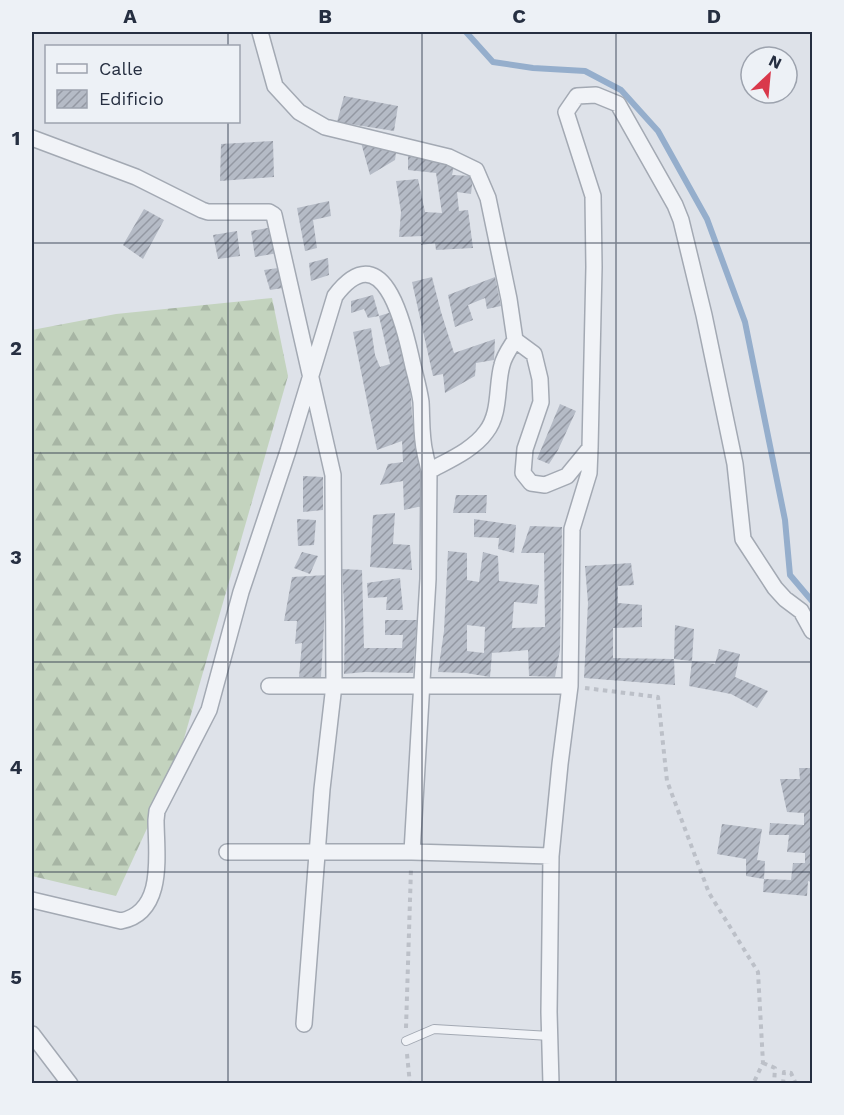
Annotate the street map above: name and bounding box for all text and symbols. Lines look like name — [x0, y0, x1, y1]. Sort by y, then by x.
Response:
text: A — [123, 4, 137, 28]
text: B — [318, 4, 332, 28]
text: C — [512, 4, 526, 28]
text: D — [707, 4, 721, 28]
legend — [45, 45, 240, 123]
north arrow — [739, 45, 799, 105]
text: N — [766, 51, 785, 73]
text: Calle — [99, 58, 143, 79]
text: Edificio — [99, 88, 164, 109]
text: 1 — [12, 126, 20, 150]
text: 2 — [10, 336, 22, 360]
text: 3 — [10, 545, 22, 569]
text: 4 — [10, 755, 23, 779]
text: 5 — [10, 965, 22, 989]

